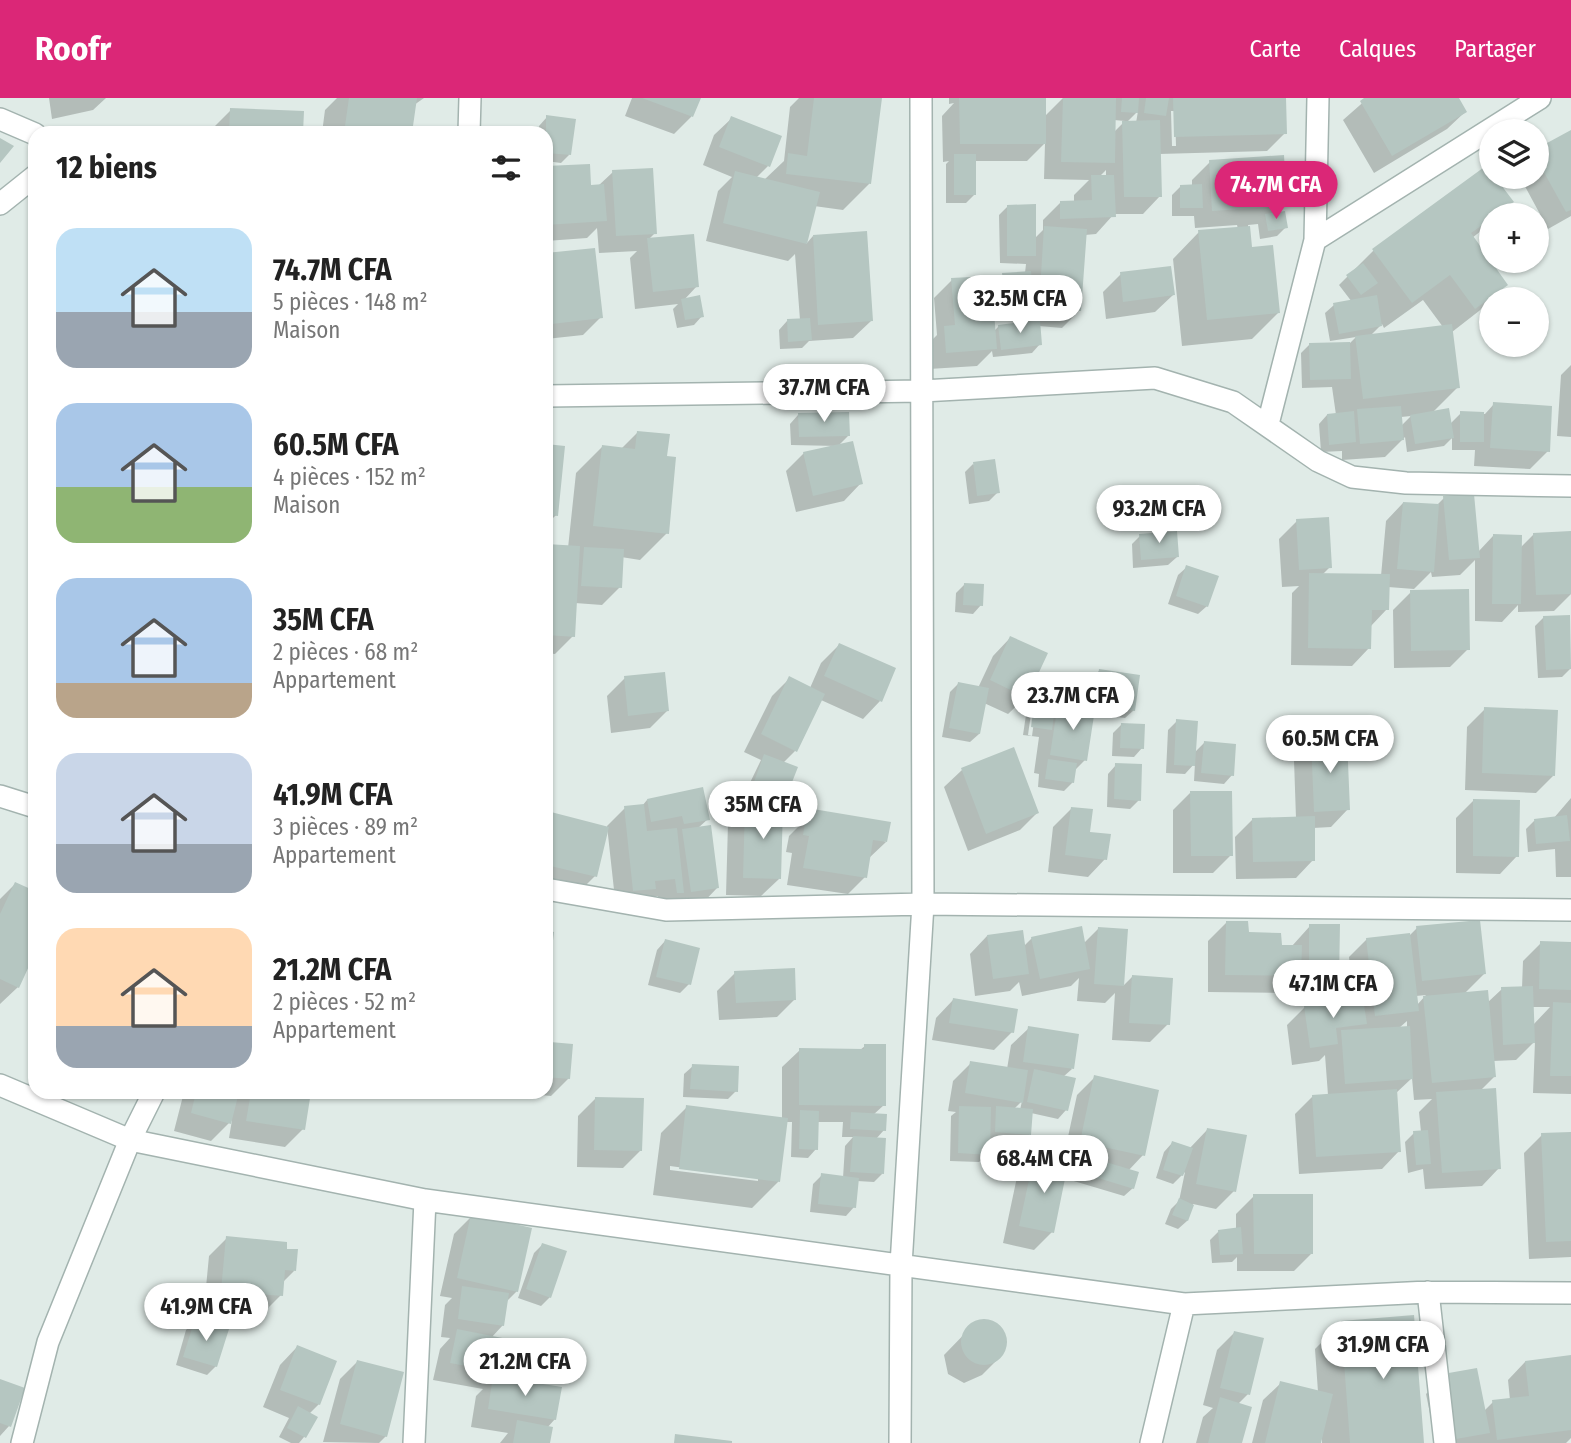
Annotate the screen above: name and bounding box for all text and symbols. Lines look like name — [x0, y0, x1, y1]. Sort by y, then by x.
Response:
text: Roofr — [35, 29, 111, 69]
text: Carte — [1250, 35, 1301, 63]
text: Calques — [1339, 35, 1416, 63]
text: Partager — [1454, 35, 1536, 63]
map controls — [1479, 119, 1549, 357]
button: layers — [1479, 119, 1549, 189]
icon: filters — [487, 149, 525, 187]
text: 12 biens — [56, 150, 157, 186]
pin: 74.7M CFA — [1196, 162, 1356, 221]
text: 74.7M CFA — [1231, 170, 1321, 198]
button: + — [1479, 203, 1549, 273]
text: 74.7M CFA — [273, 252, 392, 288]
icon: home — [112, 256, 196, 340]
pin: 32.5M CFA — [940, 275, 1100, 335]
text: 32.5M CFA — [973, 284, 1067, 312]
button: − — [1479, 287, 1549, 357]
text: 5 pièces · 148 m² — [273, 288, 428, 316]
text: Maison — [273, 316, 340, 344]
pin: 37.7M CFA — [744, 364, 904, 424]
text: 37.7M CFA — [779, 373, 869, 401]
text: 60.5M CFA — [273, 427, 399, 463]
icon: home — [112, 431, 196, 515]
text: 4 pièces · 152 m² — [273, 463, 426, 491]
pin: 93.2M CFA — [1079, 486, 1239, 545]
text: Maison — [273, 491, 340, 519]
text: 93.2M CFA — [1112, 494, 1206, 522]
text: 35M CFA — [273, 602, 374, 638]
icon: home — [112, 606, 196, 690]
text: 2 pièces · 68 m² — [273, 638, 418, 666]
text: Appartement — [273, 666, 396, 694]
pin: 23.7M CFA — [993, 672, 1153, 732]
text: 23.7M CFA — [1027, 681, 1119, 709]
pin: 60.5M CFA — [1250, 716, 1410, 775]
text: 60.5M CFA — [1282, 724, 1378, 752]
text: 41.9M CFA — [273, 777, 392, 813]
icon: home — [112, 781, 196, 865]
pin: 35M CFA — [698, 782, 828, 841]
text: 35M CFA — [724, 790, 802, 818]
text: 3 pièces · 89 m² — [273, 813, 418, 841]
text: Appartement — [273, 841, 396, 869]
text: 21.2M CFA — [273, 952, 391, 988]
icon: home — [112, 956, 196, 1040]
pin: 47.1M CFA — [1253, 960, 1413, 1020]
text: 47.1M CFA — [1289, 969, 1377, 997]
text: 2 pièces · 52 m² — [273, 988, 416, 1016]
text: Appartement — [273, 1016, 396, 1044]
pin: 68.4M CFA — [964, 1136, 1124, 1195]
text: 68.4M CFA — [996, 1144, 1092, 1172]
pin: 41.9M CFA — [126, 1284, 286, 1343]
text: 41.9M CFA — [160, 1292, 252, 1320]
pin: 31.9M CFA — [1303, 1322, 1463, 1381]
text: 31.9M CFA — [1337, 1330, 1429, 1358]
pin: 21.2M CFA — [445, 1338, 605, 1398]
text: 21.2M CFA — [480, 1347, 570, 1375]

